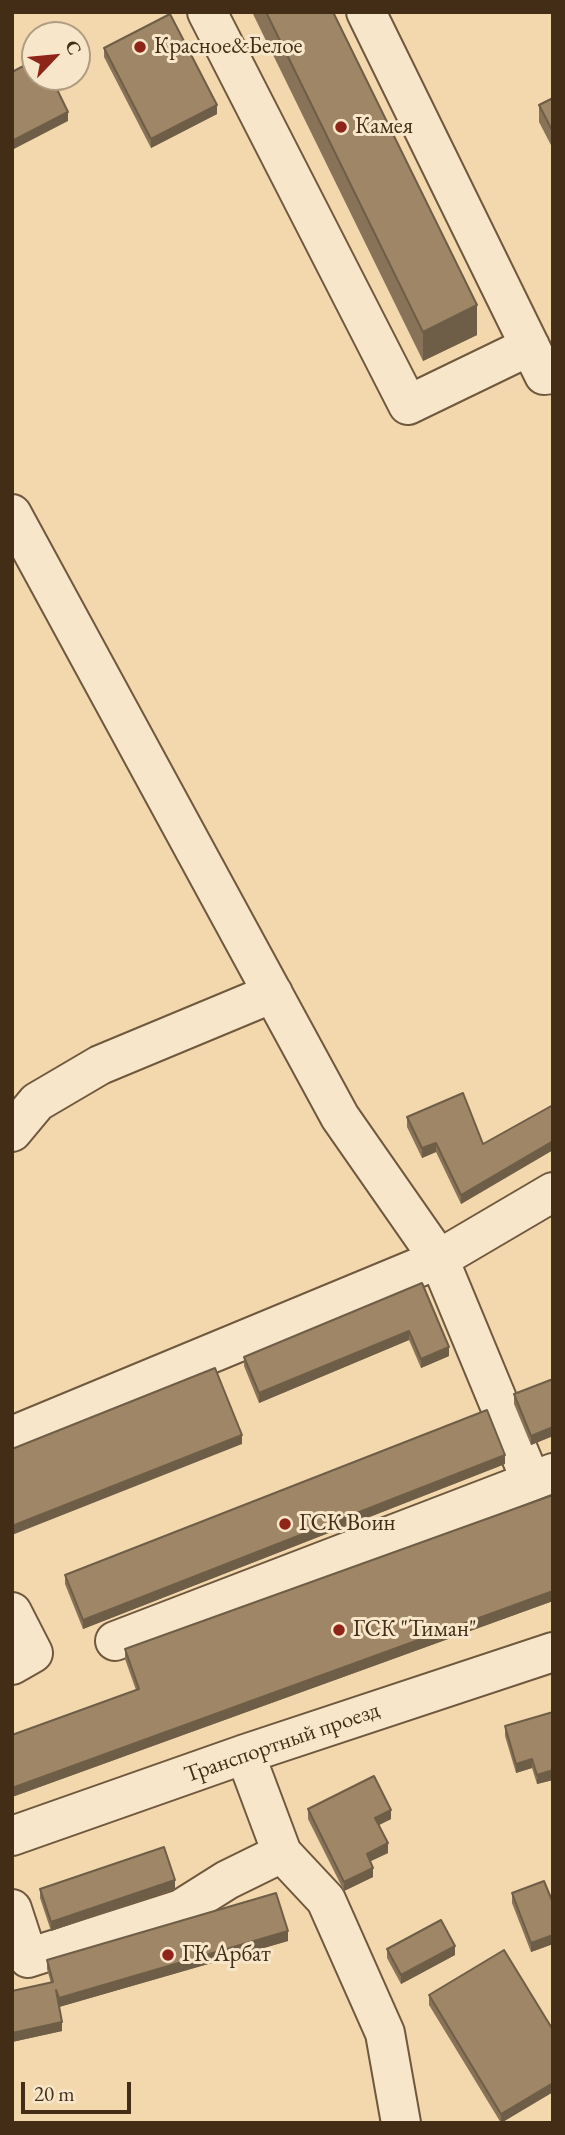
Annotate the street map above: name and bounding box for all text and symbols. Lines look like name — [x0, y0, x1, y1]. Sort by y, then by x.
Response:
north arrow — [21, 21, 91, 91]
place label: Красное&Белое — [154, 33, 302, 61]
text: С — [59, 36, 88, 59]
marker: Красное&Белое — [132, 39, 148, 55]
place label: Камея — [355, 113, 413, 141]
marker: Камея — [333, 119, 349, 135]
place label: ГСК Воин — [299, 1510, 396, 1538]
marker: ГСК Воин — [277, 1516, 293, 1532]
place label: ГСК "Тиман" — [353, 1616, 477, 1644]
marker: ГСК "Тиман" — [331, 1622, 347, 1638]
street label: Транспортный проезд — [181, 1697, 383, 1789]
place label: ГК Арбат — [182, 1941, 271, 1969]
marker: ГК Арбат — [160, 1947, 176, 1963]
scale bar — [24, 2068, 135, 2112]
text: 20 m — [34, 2080, 75, 2107]

